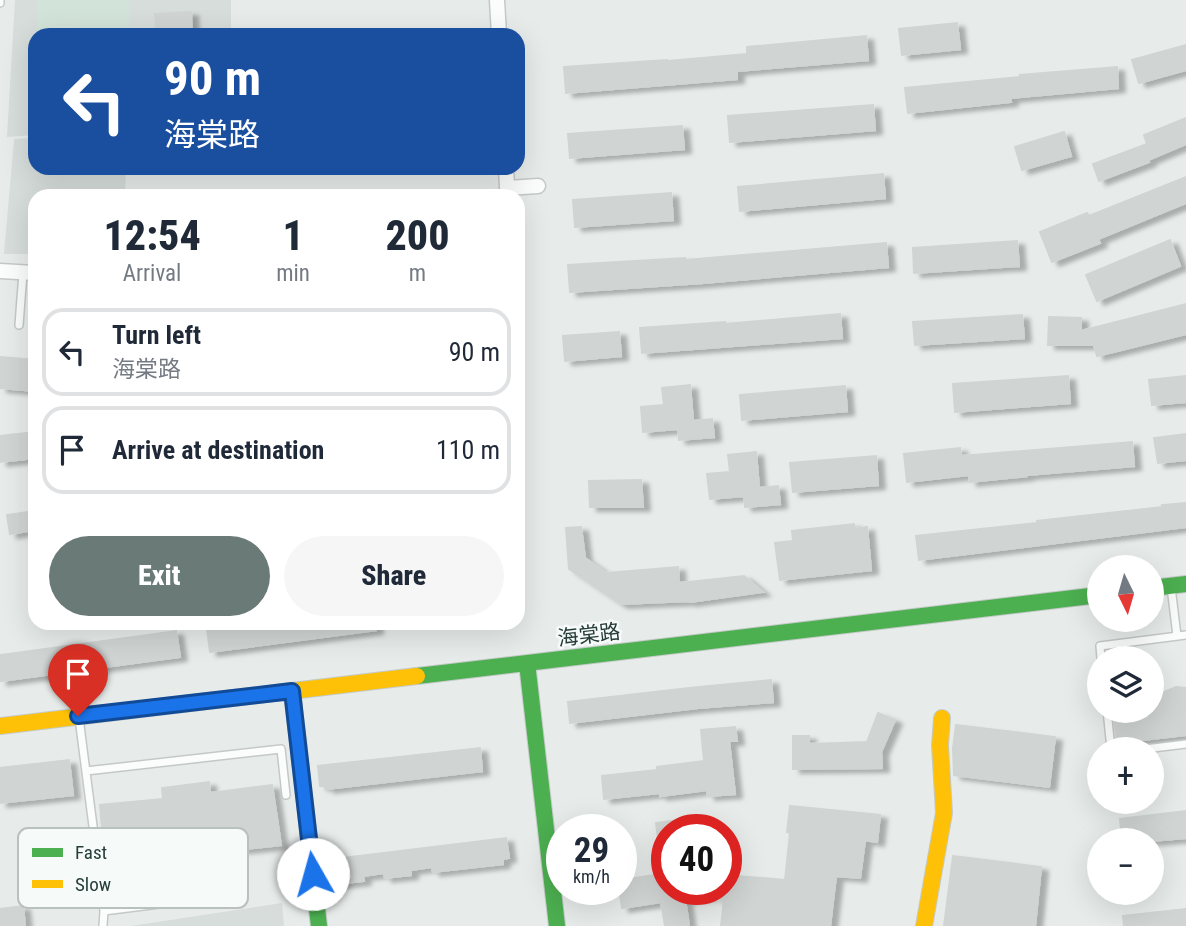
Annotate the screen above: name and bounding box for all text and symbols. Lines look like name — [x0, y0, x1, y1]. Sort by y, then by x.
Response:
text: 90 m — [164, 50, 261, 107]
icon: left — [49, 56, 140, 147]
text: 海棠路 — [164, 116, 260, 154]
text: 12:54 — [103, 211, 201, 260]
text: 1 — [282, 211, 304, 260]
text: 200 — [385, 211, 450, 260]
text: Arrival — [123, 260, 181, 287]
text: min — [276, 260, 310, 287]
text: m — [409, 260, 426, 287]
text: Turn left — [112, 320, 201, 350]
icon: left — [53, 333, 91, 371]
text: 90 m — [449, 337, 500, 367]
text: 海棠路 — [112, 356, 181, 383]
icon: arrive — [53, 431, 91, 469]
text: Arrive at destination — [112, 435, 324, 465]
text: 110 m — [436, 435, 500, 465]
button: Exit — [49, 536, 270, 616]
button: Share — [284, 536, 504, 616]
north arrow — [1087, 555, 1164, 632]
map controls — [1087, 555, 1164, 905]
street label: 海棠路 — [556, 619, 622, 651]
pin — [48, 644, 108, 716]
button: layers — [1087, 646, 1164, 723]
icon: arrive — [59, 655, 97, 693]
button: + — [1087, 737, 1164, 814]
speed limit sign: 40 — [651, 814, 742, 905]
legend — [18, 828, 248, 908]
button: − — [1087, 828, 1164, 905]
text: 29 — [574, 830, 609, 871]
position arrow — [276, 837, 350, 911]
text: Fast — [75, 841, 107, 864]
text: km/h — [573, 866, 610, 887]
text: Slow — [75, 873, 111, 896]

